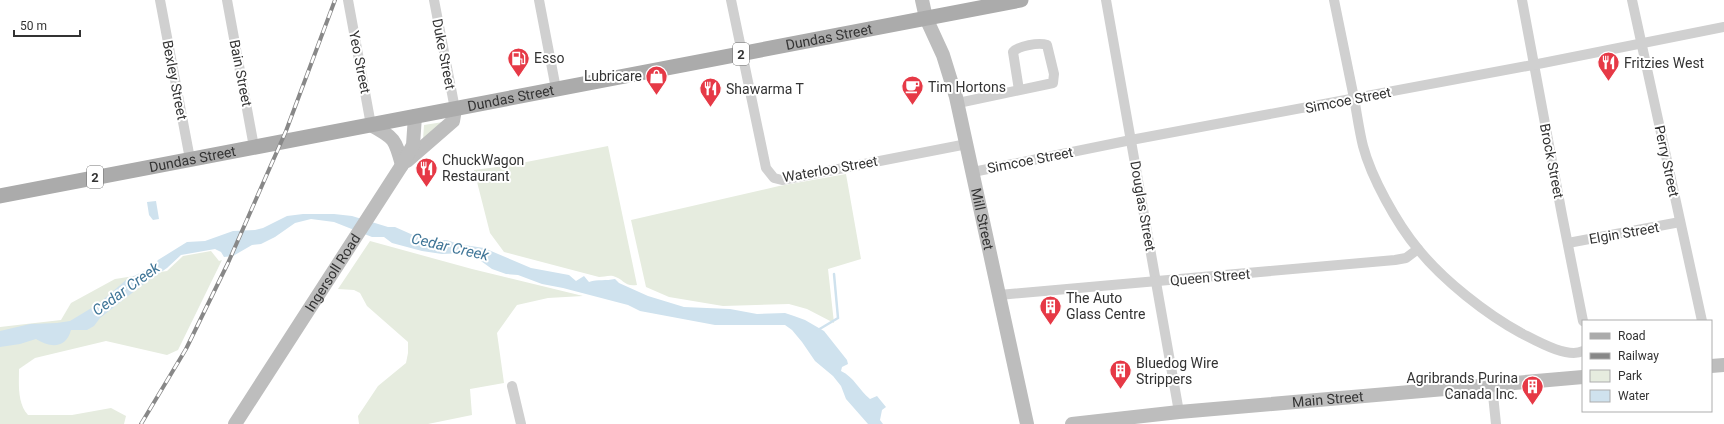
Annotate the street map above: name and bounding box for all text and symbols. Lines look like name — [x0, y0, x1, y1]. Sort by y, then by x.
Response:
scale bar — [14, 12, 80, 38]
street label: Duke Street — [429, 17, 459, 91]
text: 50 m — [20, 19, 47, 33]
street label: Dundas Street — [784, 21, 874, 53]
street label: Yeo Street — [346, 29, 374, 95]
street label: Bain Street — [227, 38, 255, 108]
street label: Bexley Street — [159, 39, 191, 122]
road number: 2 — [733, 43, 749, 65]
fuel station icon: Esso — [505, 45, 531, 78]
place label: Esso — [534, 50, 564, 66]
restaurant icon: Fritzies West — [1595, 50, 1621, 83]
place label: Fritzies West — [1624, 55, 1705, 71]
shop icon: Lubricare — [644, 63, 670, 96]
place label: Lubricare — [584, 68, 642, 84]
cafe icon: Tim Hortons — [900, 74, 926, 107]
restaurant icon: Shawarma T — [698, 76, 724, 109]
place label: Tim Hortons — [928, 79, 1006, 95]
place label: Shawarma T — [726, 81, 805, 97]
street label: Dundas Street — [466, 82, 556, 114]
street label: Simcoe Street — [1304, 84, 1393, 116]
street label: Brock Street — [1537, 122, 1567, 200]
street label: Perry Street — [1652, 124, 1682, 199]
street label: Dundas Street — [148, 143, 238, 175]
street label: Simcoe Street — [986, 144, 1075, 176]
place label: ChuckWagon Restaurant — [442, 152, 524, 184]
street label: Waterloo Street — [781, 153, 879, 185]
restaurant icon: ChuckWagon Restaurant — [414, 155, 440, 188]
street label: Douglas Street — [1127, 160, 1159, 253]
road number: 2 — [87, 166, 103, 188]
street label: Mill Street — [968, 187, 997, 252]
street label: Elgin Street — [1588, 219, 1661, 247]
water label: Cedar Creek — [409, 229, 491, 265]
street label: Ingersoll Road — [302, 231, 363, 315]
water label: Cedar Creek — [89, 258, 164, 319]
street label: Queen Street — [1169, 265, 1251, 288]
place label: The Auto Glass Centre — [1066, 290, 1145, 322]
building icon: The Auto Glass Centre — [1037, 293, 1063, 326]
legend — [1582, 320, 1712, 412]
text: Road — [1618, 329, 1646, 343]
text: Railway — [1618, 349, 1659, 363]
place label: Bluedog Wire Strippers — [1136, 355, 1218, 387]
building icon: Bluedog Wire Strippers — [1108, 358, 1134, 391]
text: Park — [1618, 369, 1643, 383]
place label: Agribrands Purina Canada Inc. — [1407, 370, 1518, 402]
building icon: Agribrands Purina Canada Inc. — [1520, 373, 1546, 406]
street label: Main Street — [1291, 388, 1364, 410]
text: Water — [1618, 389, 1649, 403]

